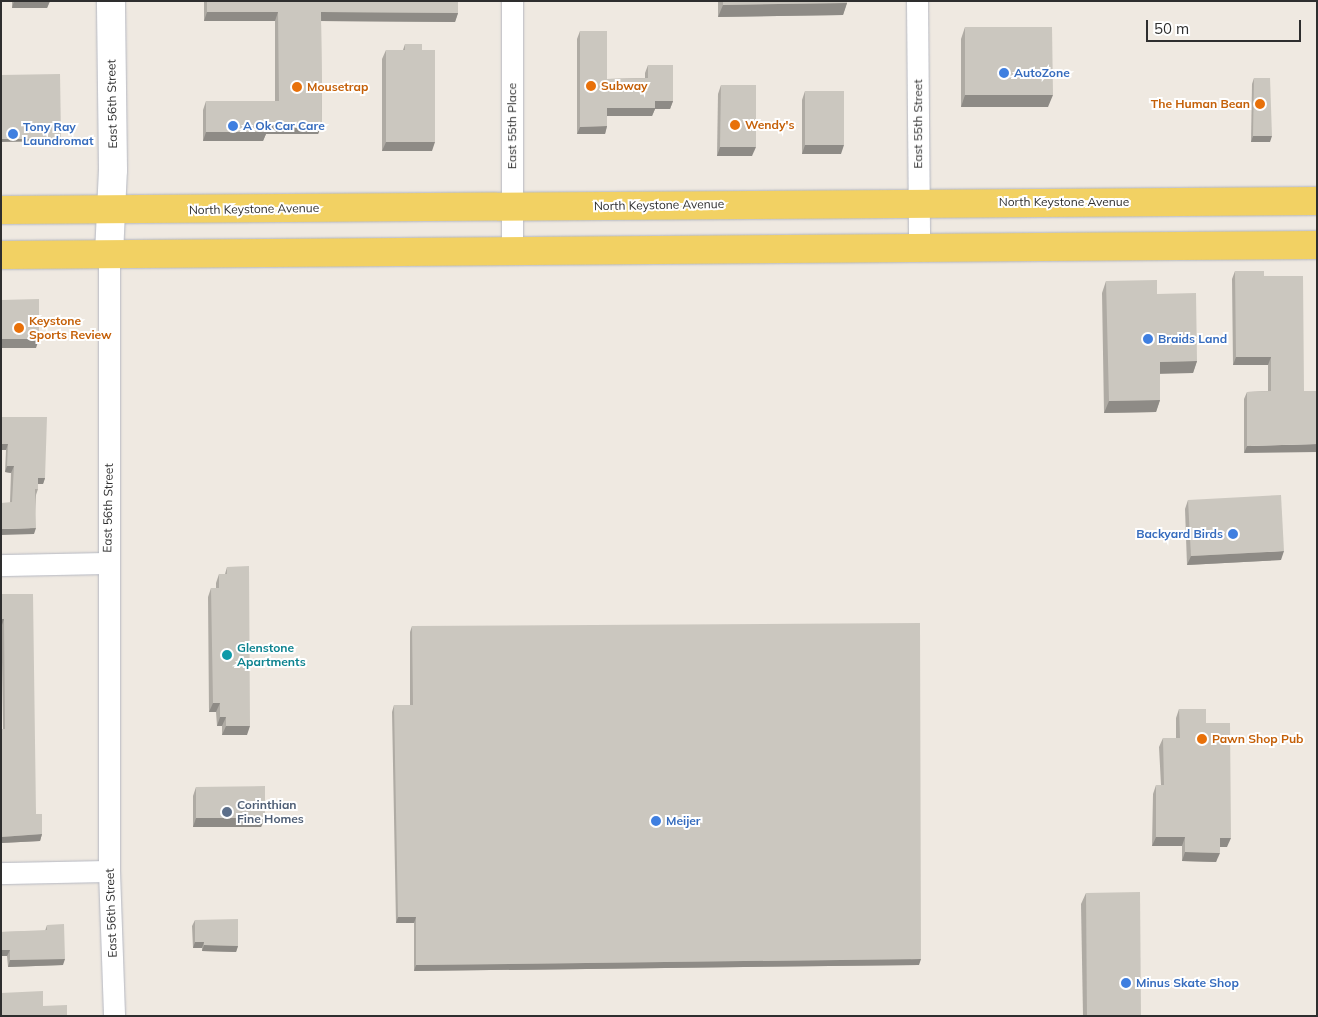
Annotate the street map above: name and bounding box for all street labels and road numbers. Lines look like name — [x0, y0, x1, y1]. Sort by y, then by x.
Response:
street label: East 56th Street — [104, 59, 120, 149]
street label: East 55th Street — [911, 79, 925, 169]
street label: East 55th Place — [505, 83, 519, 169]
street label: North Keystone Avenue — [999, 195, 1129, 209]
street label: North Keystone Avenue — [594, 197, 724, 213]
street label: North Keystone Avenue — [189, 201, 319, 217]
street label: East 56th Street — [100, 463, 116, 553]
street label: East 56th Street — [102, 868, 120, 958]

